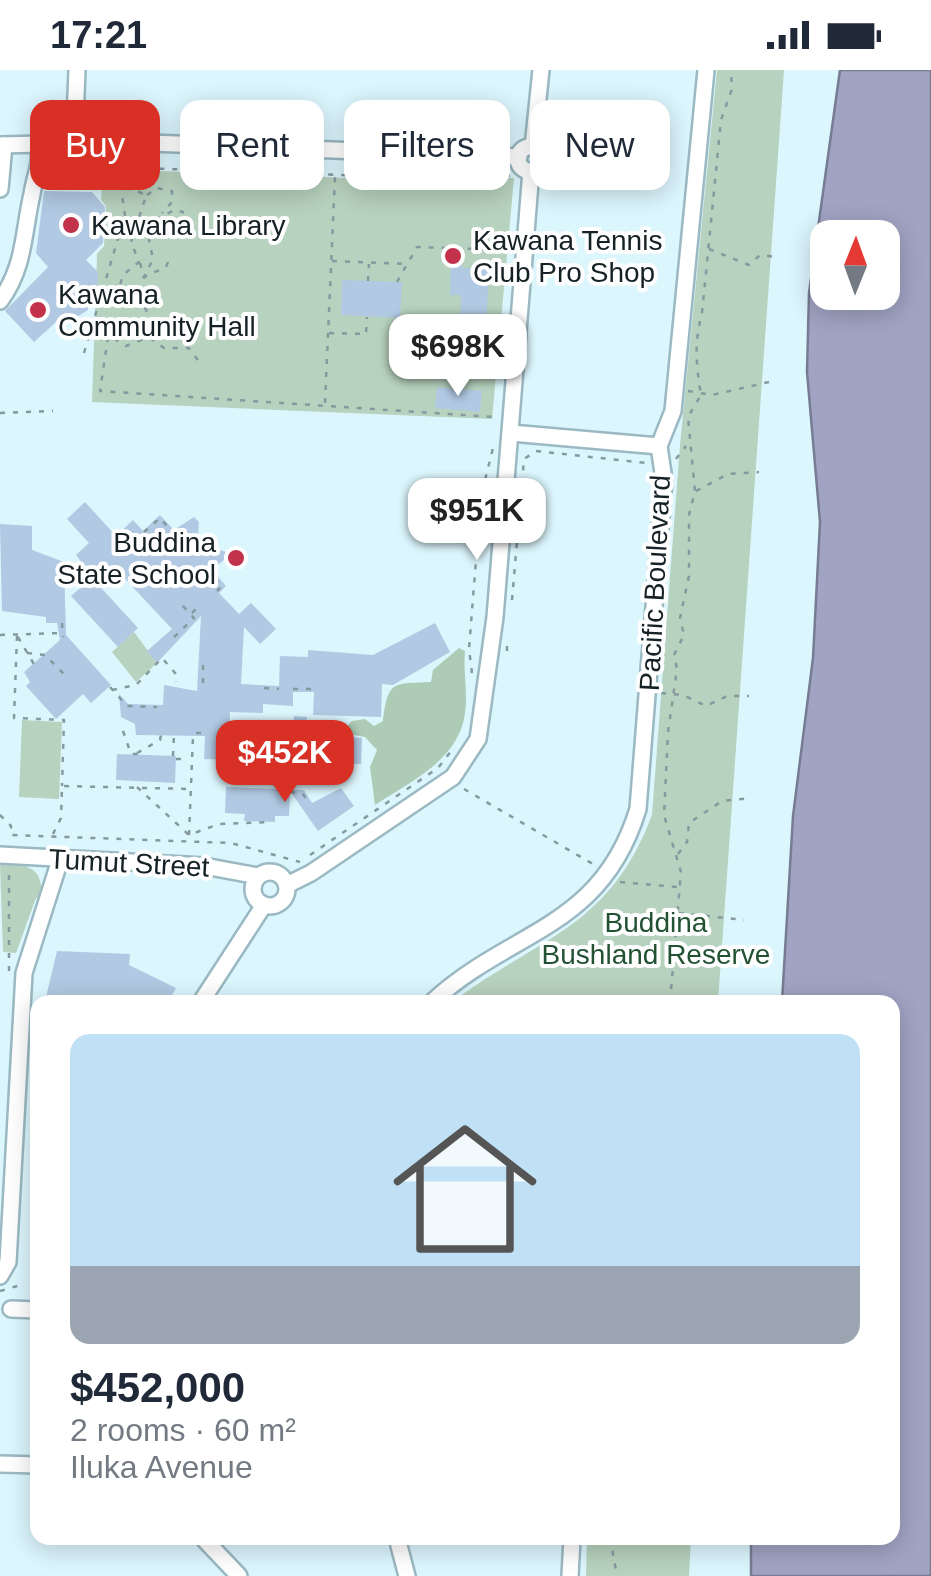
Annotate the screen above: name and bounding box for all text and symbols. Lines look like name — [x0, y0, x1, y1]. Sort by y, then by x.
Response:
text: 17:21 — [50, 14, 147, 56]
chip: Buy — [30, 100, 160, 190]
chip: Rent — [180, 100, 324, 190]
chip: Filters — [344, 100, 510, 190]
chip: New — [530, 100, 670, 190]
place label: Kawana Library — [91, 210, 286, 241]
marker: Kawana Library — [60, 214, 82, 236]
north arrow — [810, 220, 900, 310]
map controls — [810, 220, 900, 310]
place label: Kawana Tennis Club Pro Shop — [473, 225, 662, 288]
marker: Kawana Tennis Club Pro Shop — [442, 245, 464, 267]
place label: Kawana Community Hall — [58, 279, 256, 342]
marker: Kawana Community Hall — [27, 299, 49, 321]
pin: $698K — [388, 314, 528, 399]
text: $698K — [411, 328, 505, 364]
street label: Pacific Boulevard — [634, 474, 676, 692]
pin: $951K — [407, 478, 547, 563]
text: $951K — [430, 492, 524, 528]
place label: Buddina State School — [57, 527, 216, 590]
marker: Buddina State School — [225, 547, 247, 569]
pin: $452K — [215, 720, 355, 805]
text: $452K — [238, 734, 332, 770]
street label: Tumut Street — [48, 843, 210, 883]
park label: Buddina Bushland Reserve — [542, 907, 770, 970]
icon: home — [375, 1099, 555, 1279]
text: $452,000 — [70, 1364, 245, 1411]
text: 2 rooms · 60 m² — [70, 1412, 296, 1448]
text: Iluka Avenue — [70, 1449, 253, 1485]

